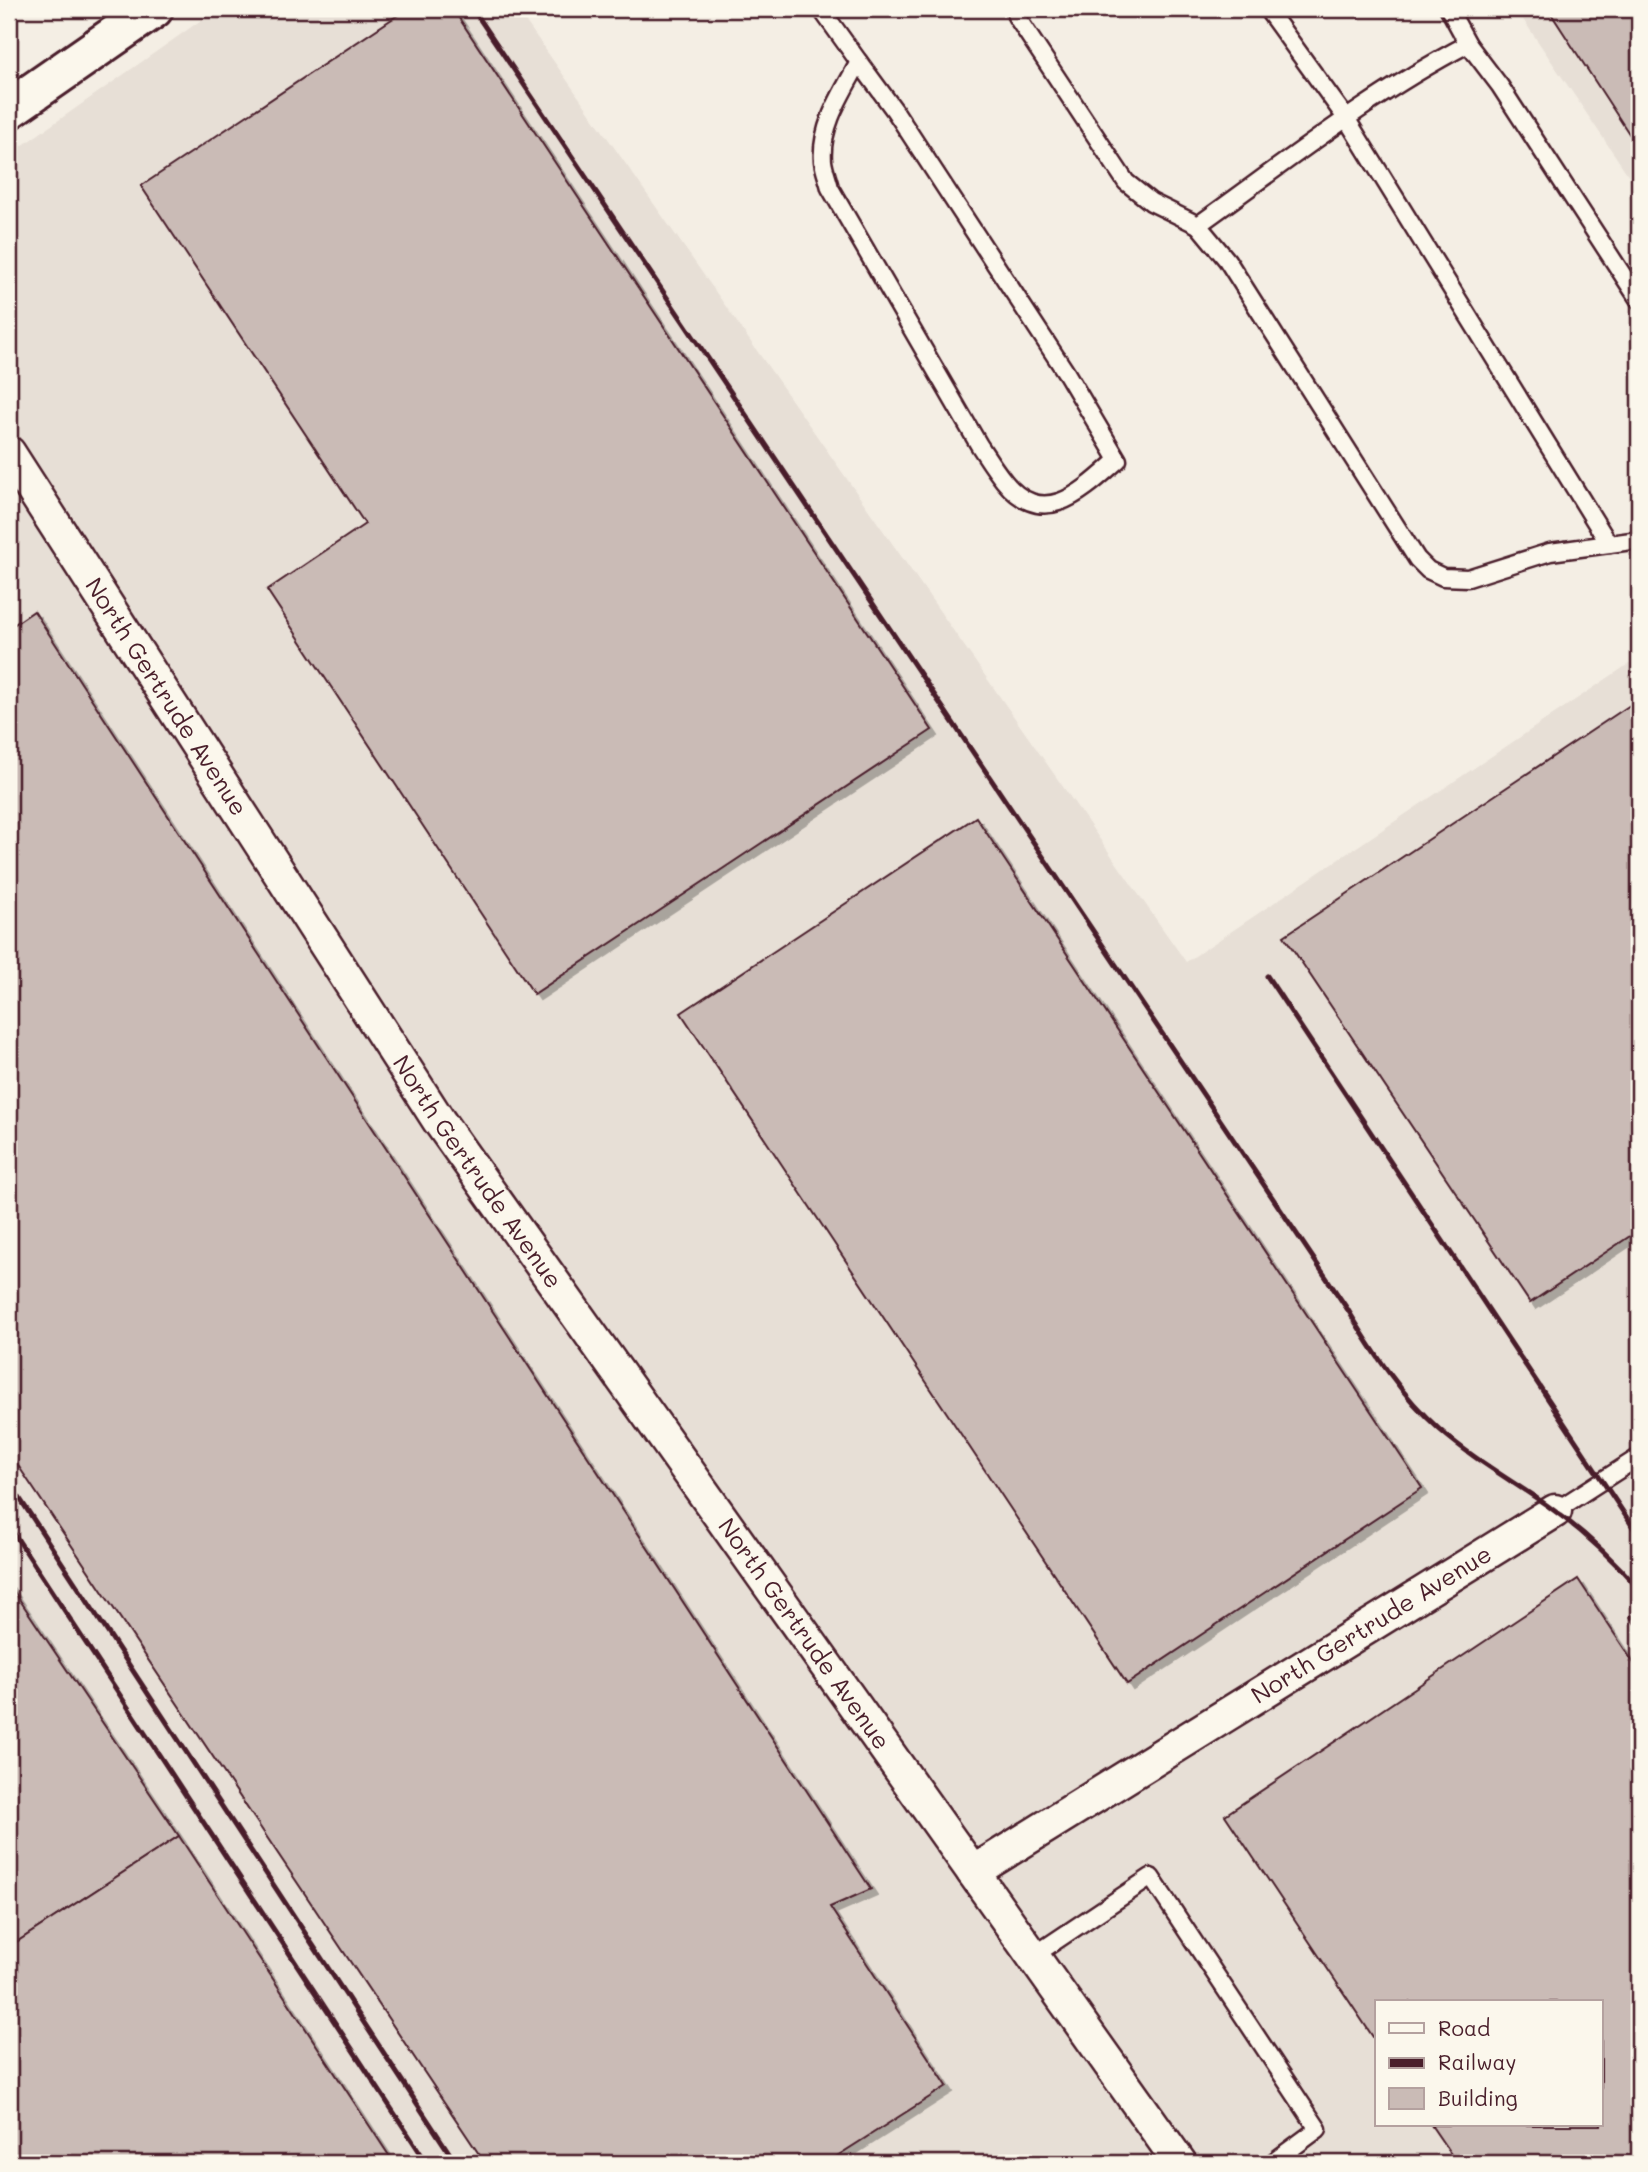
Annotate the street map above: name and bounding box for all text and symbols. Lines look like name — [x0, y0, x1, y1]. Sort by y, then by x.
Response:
street label: North Gertrude Avenue — [79, 571, 255, 821]
street label: North Gertrude Avenue — [387, 1049, 570, 1294]
street label: North Gertrude Avenue — [712, 1511, 898, 1755]
street label: North Gertrude Avenue — [1245, 1537, 1497, 1710]
legend — [1375, 2000, 1602, 2126]
text: Road — [1438, 2014, 1490, 2041]
text: Railway — [1438, 2048, 1517, 2075]
text: Building — [1438, 2084, 1518, 2111]

